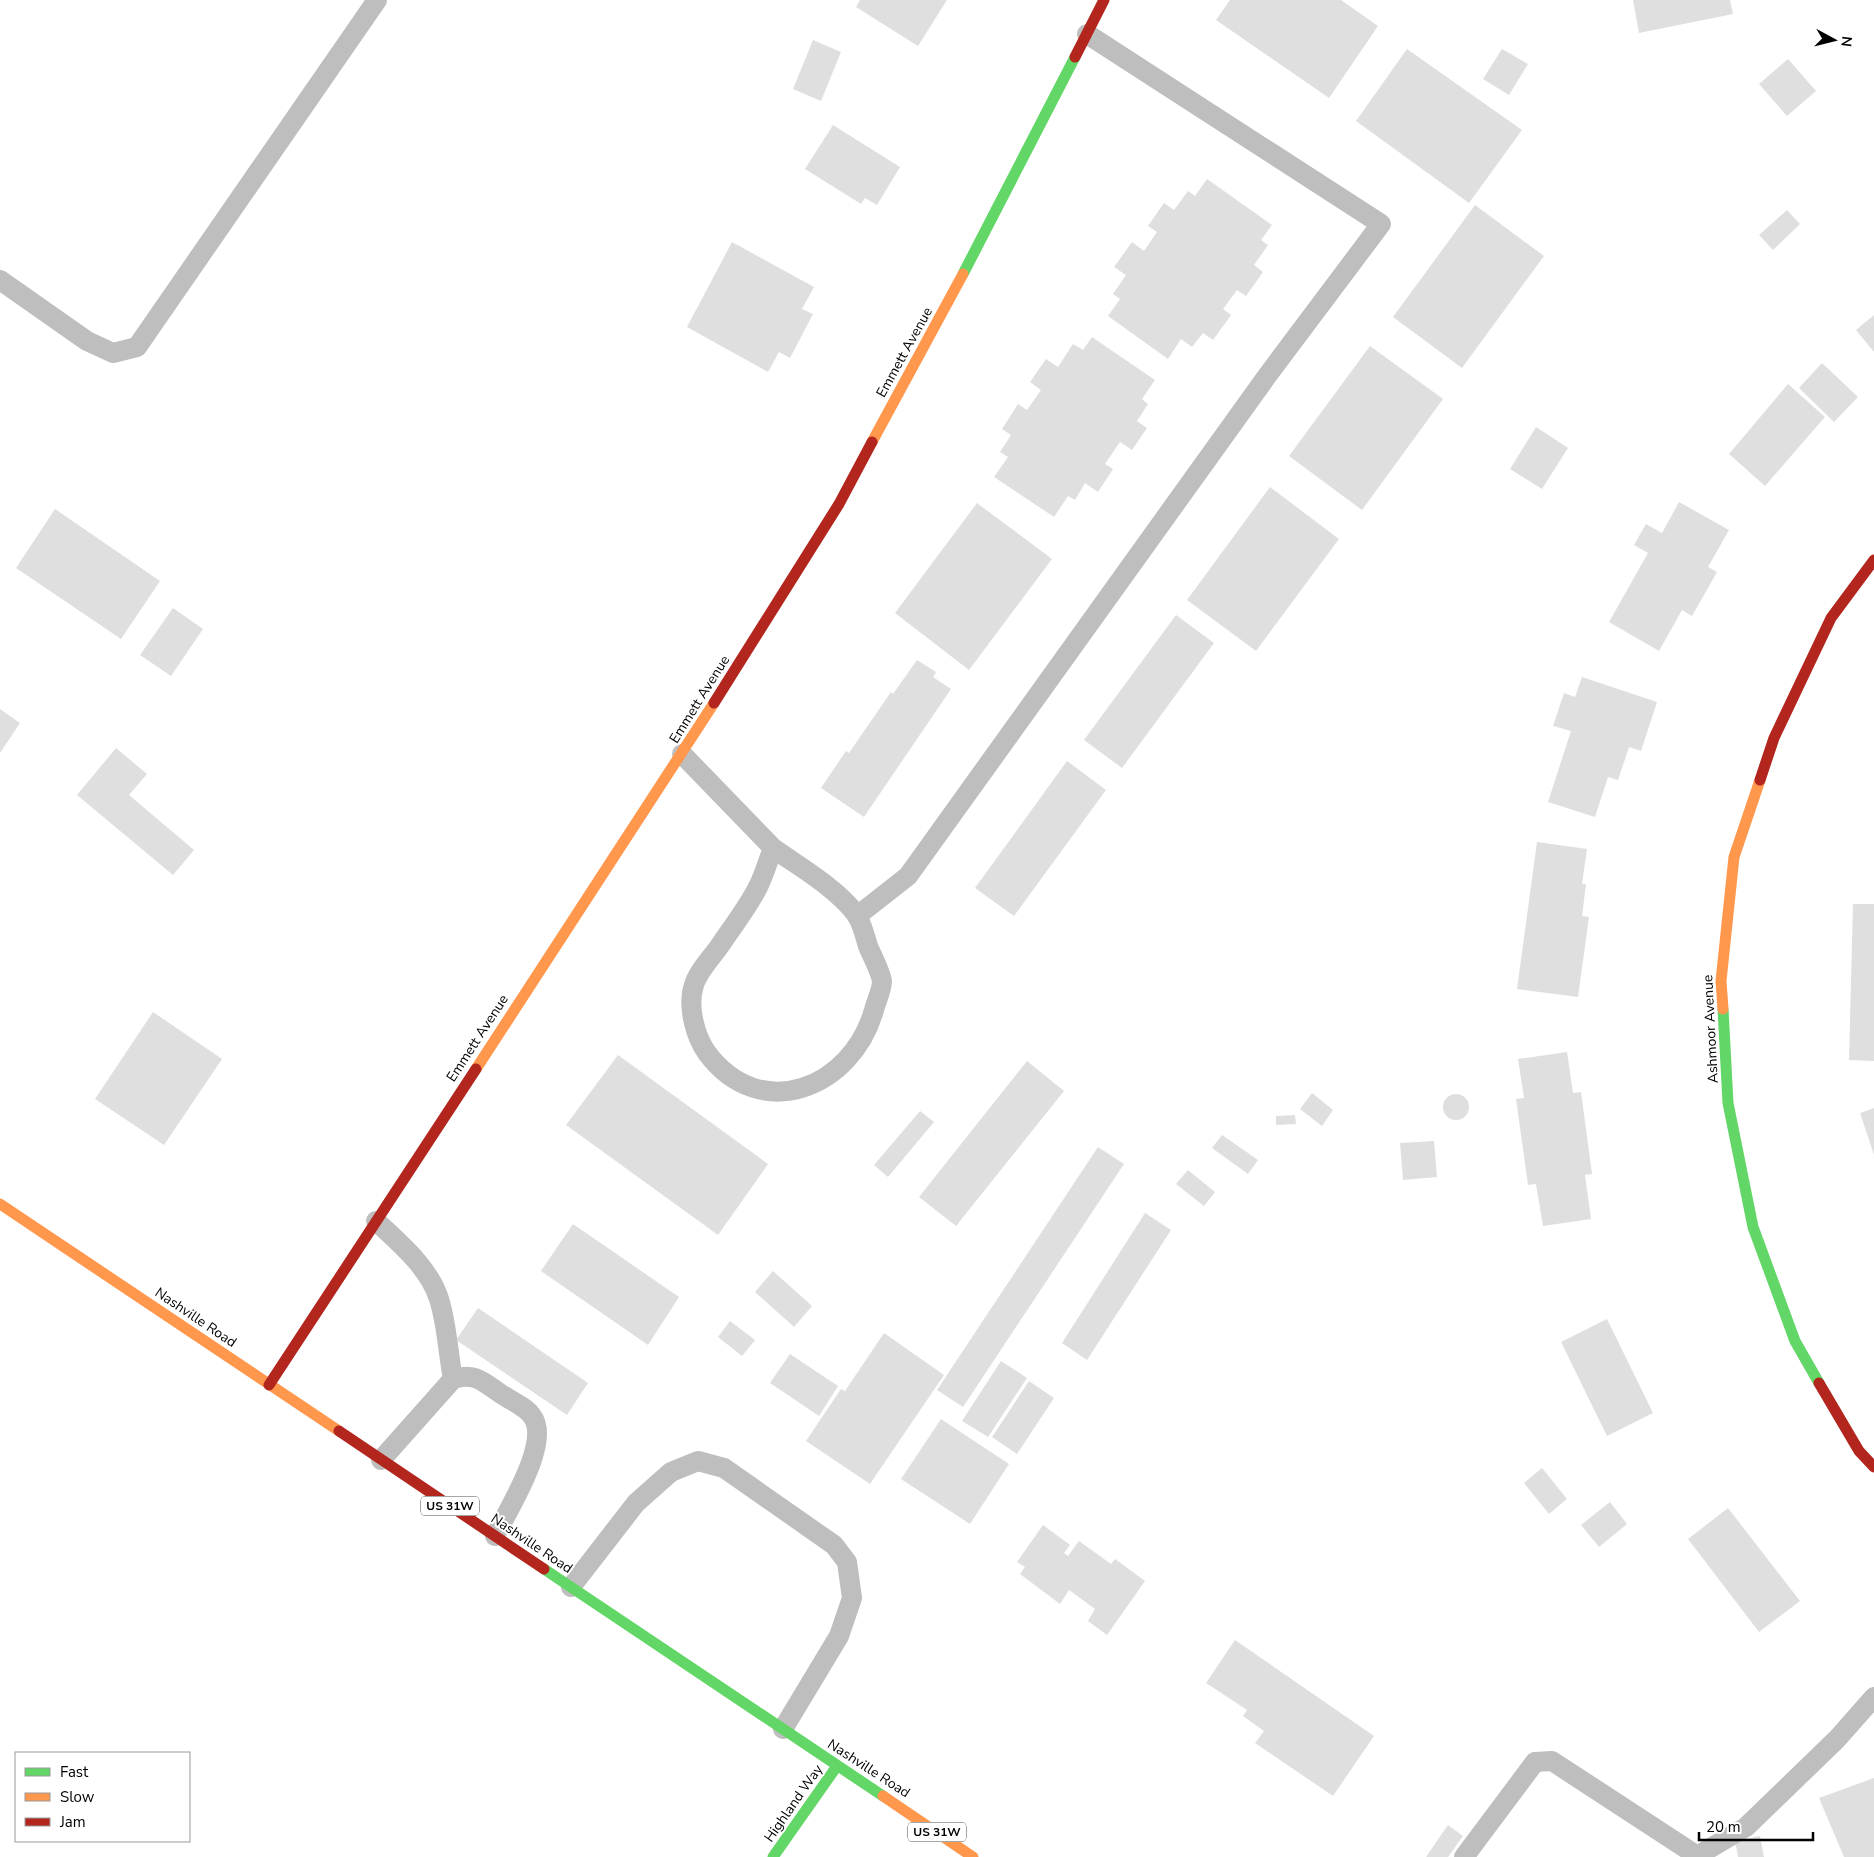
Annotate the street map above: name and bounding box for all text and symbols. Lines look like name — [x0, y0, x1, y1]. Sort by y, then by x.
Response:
north arrow — [1809, 15, 1859, 65]
text: N — [1836, 35, 1856, 48]
street label: Emmett Avenue — [872, 304, 937, 401]
street label: Emmett Avenue — [665, 652, 734, 747]
street label: Ashmoor Avenue — [1698, 974, 1723, 1084]
street label: Emmett Avenue — [442, 991, 513, 1086]
street label: Nashville Road — [151, 1283, 240, 1352]
road number: US 31W — [421, 1496, 479, 1515]
street label: Nashville Road — [487, 1509, 576, 1578]
street label: Nashville Road — [824, 1735, 914, 1802]
legend — [15, 1752, 190, 1842]
street label: Highland Way — [760, 1760, 828, 1846]
text: Fast — [60, 1762, 89, 1782]
text: Slow — [60, 1787, 95, 1807]
scale bar — [1699, 1810, 1813, 1842]
text: Jam — [59, 1812, 86, 1832]
text: 20 m — [1706, 1817, 1741, 1837]
road number: US 31W — [908, 1822, 966, 1841]

